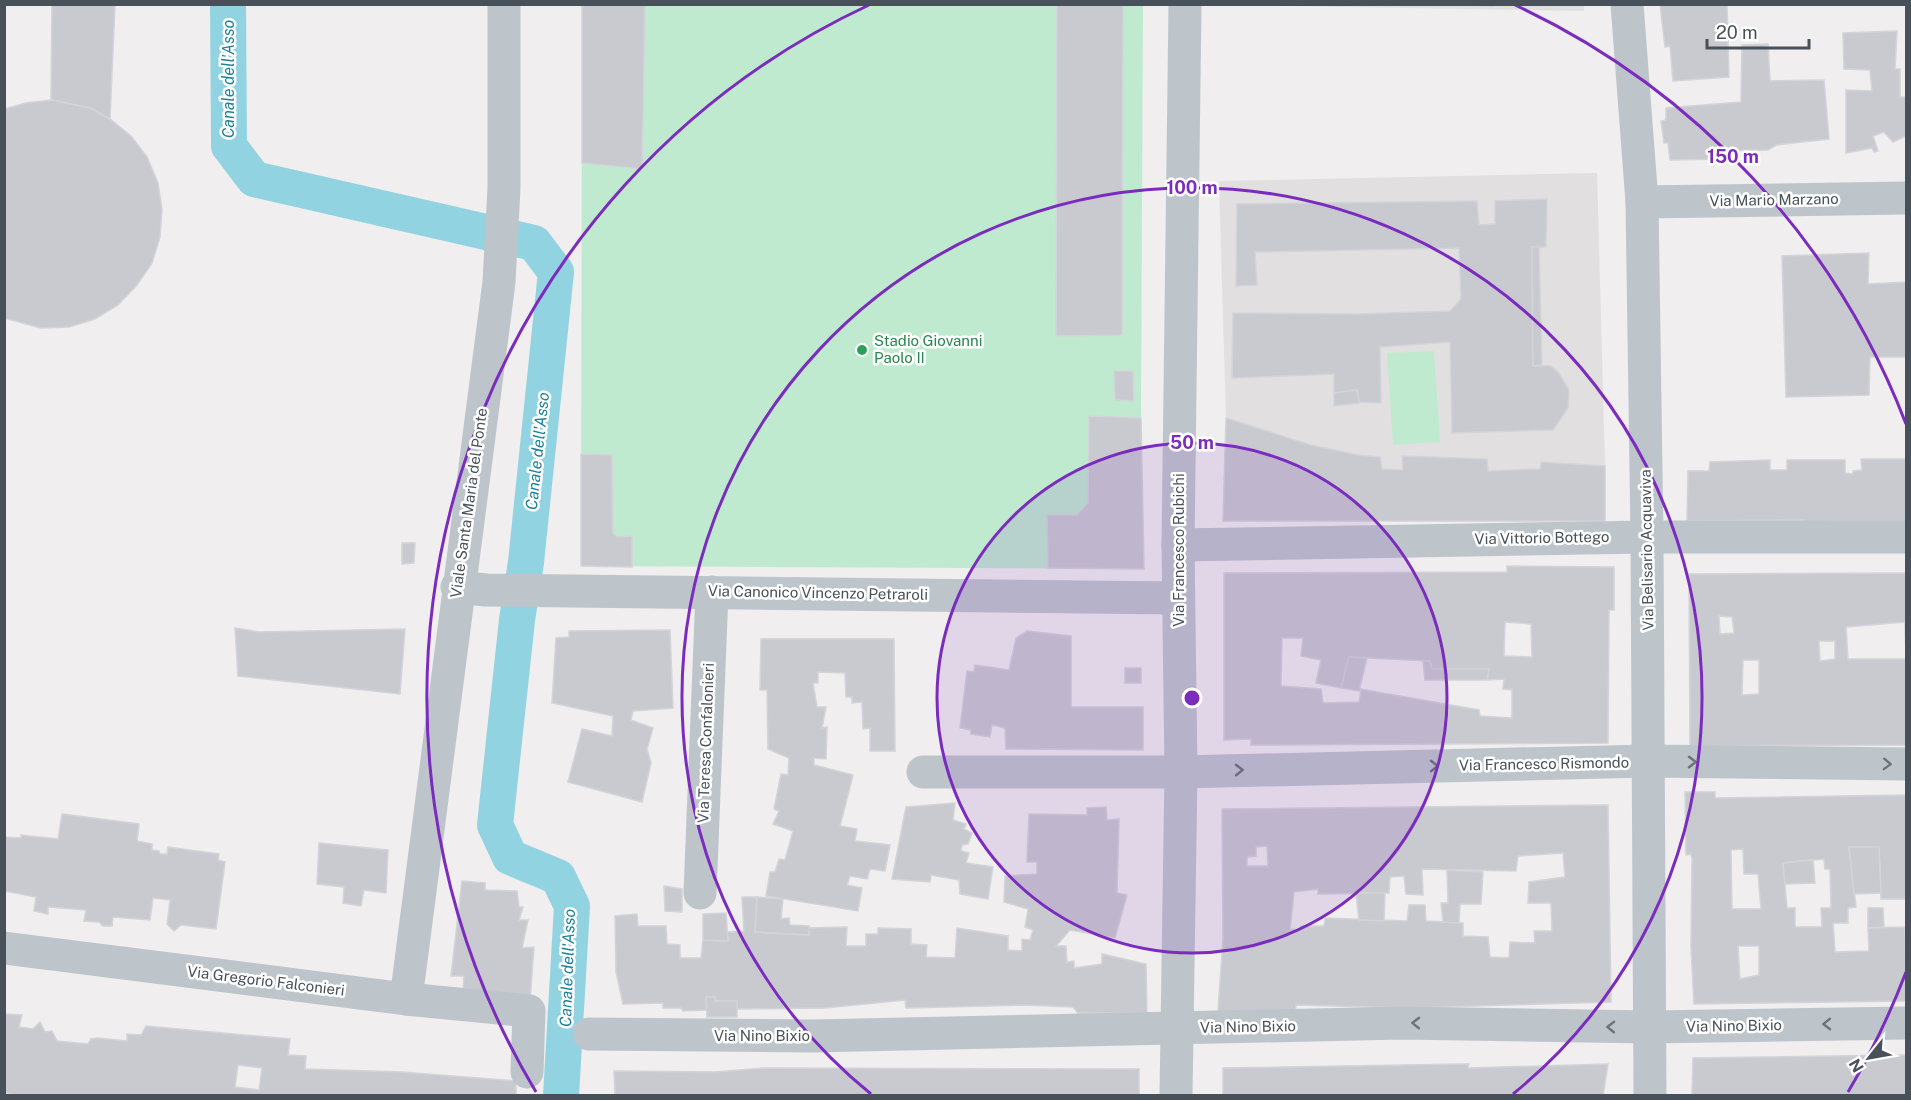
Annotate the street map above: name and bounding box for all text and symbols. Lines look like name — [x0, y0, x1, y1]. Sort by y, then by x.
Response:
scale bar — [1707, 12, 1809, 50]
water label: Canale dell'Asso — [219, 20, 238, 138]
text: 20 m — [1716, 22, 1758, 43]
text: 150 m — [1707, 146, 1759, 167]
text: 100 m — [1166, 177, 1218, 198]
street label: Via Mario Marzano — [1709, 190, 1839, 209]
place label: Stadio Giovanni Paolo II — [874, 332, 982, 366]
marker: Stadio Giovanni Paolo II — [855, 343, 869, 357]
water label: Canale dell'Asso — [522, 391, 553, 511]
street label: Viale Santa Maria del Ponte — [447, 407, 490, 599]
text: 50 m — [1170, 432, 1214, 453]
street label: Via Belisario Acquaviva — [1637, 469, 1656, 631]
street label: Via Francesco Rubichi — [1170, 473, 1187, 627]
street label: Via Vittorio Bottego — [1474, 528, 1610, 547]
street label: Via Canonico Vincenzo Petraroli — [708, 582, 928, 603]
street label: Via Teresa Confalonieri — [694, 663, 717, 823]
centre of rings — [1182, 688, 1202, 708]
street label: Via Francesco Rismondo — [1459, 754, 1629, 773]
one-way arrow — [1688, 756, 1697, 768]
one-way arrow — [1883, 757, 1892, 770]
one-way arrow — [1430, 760, 1439, 772]
one-way arrow — [1235, 764, 1244, 776]
water label: Canale dell'Asso — [556, 908, 579, 1027]
street label: Via Gregorio Falconieri — [186, 962, 346, 999]
street label: Via Nino Bixio — [1686, 1016, 1782, 1035]
street label: Via Nino Bixio — [1200, 1017, 1296, 1036]
one-way arrow — [1412, 1017, 1421, 1030]
one-way arrow — [1823, 1018, 1832, 1031]
one-way arrow — [1607, 1021, 1616, 1033]
street label: Via Nino Bixio — [714, 1027, 810, 1044]
north arrow — [1839, 1028, 1899, 1088]
text: N — [1845, 1055, 1868, 1076]

